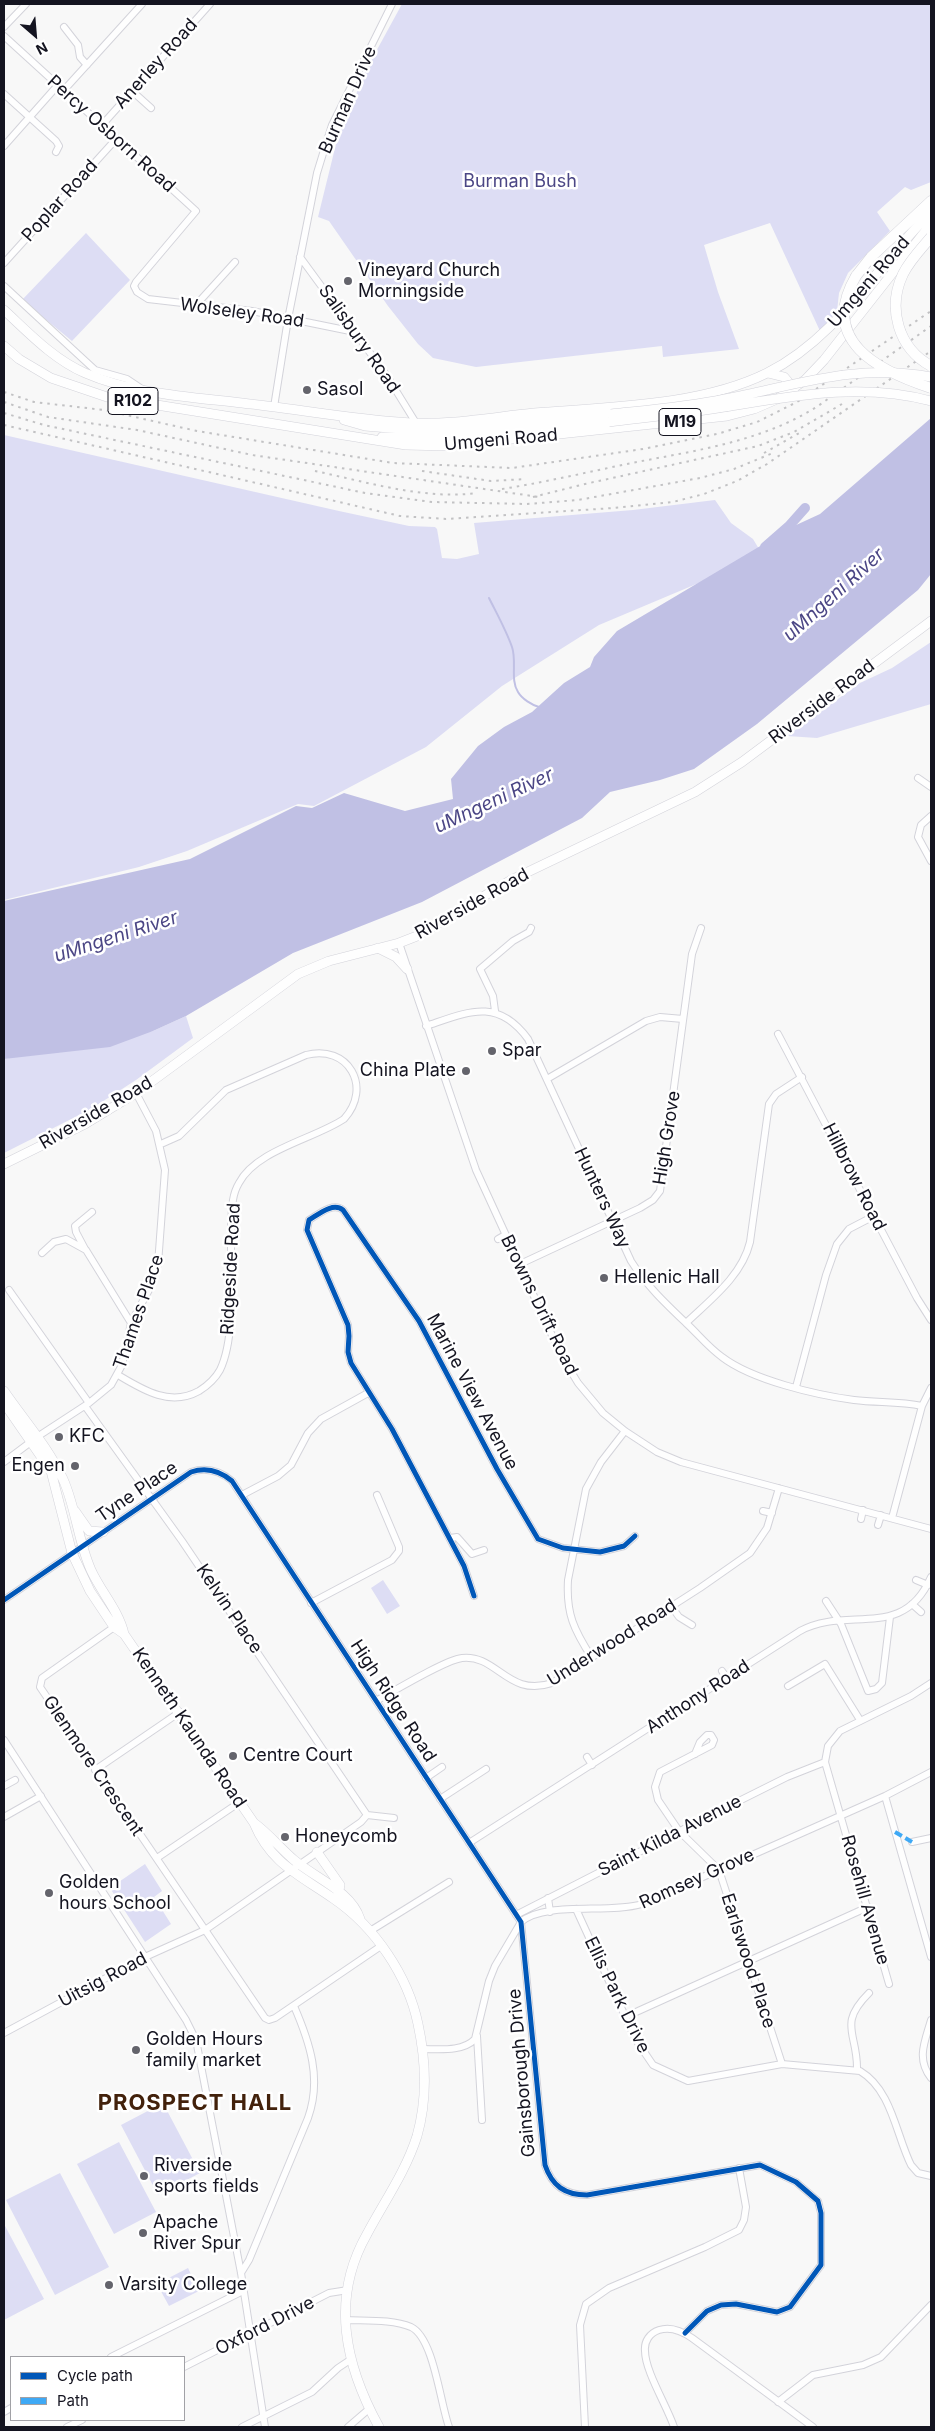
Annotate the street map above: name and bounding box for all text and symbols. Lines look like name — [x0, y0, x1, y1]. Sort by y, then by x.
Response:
north arrow — [10, 10, 60, 60]
street label: Anerley Road — [110, 15, 202, 113]
text: N — [33, 39, 51, 59]
street label: Burman Drive — [315, 43, 381, 157]
street label: Percy Osborn Road — [43, 71, 179, 197]
street label: Poplar Road — [18, 156, 102, 246]
park label: Burman Bush — [463, 171, 577, 193]
street label: Umgeni Road — [823, 232, 915, 332]
place label: Vineyard Church Morningside — [358, 260, 500, 302]
marker: Vineyard Church Morningside — [342, 275, 354, 287]
street label: Salisbury Road — [314, 281, 404, 397]
street label: Wolseley Road — [179, 294, 305, 332]
place label: Sasol — [317, 379, 363, 401]
marker: Sasol — [301, 384, 313, 396]
road number: R102 — [108, 388, 158, 414]
road number: M19 — [659, 408, 701, 436]
street label: Umgeni Road — [443, 424, 559, 456]
water label: uMngeni River — [779, 543, 889, 647]
street label: Riverside Road — [765, 655, 879, 749]
water label: uMngeni River — [431, 763, 557, 839]
street label: Riverside Road — [411, 864, 533, 944]
water label: uMngeni River — [51, 906, 181, 968]
place label: Spar — [502, 1040, 542, 1062]
marker: Spar — [486, 1045, 498, 1057]
place label: China Plate — [360, 1060, 456, 1082]
marker: China Plate — [460, 1065, 472, 1077]
street label: Riverside Road — [36, 1072, 156, 1154]
street label: High Grove — [649, 1089, 685, 1187]
street label: Hillbrow Road — [818, 1120, 890, 1234]
street label: Hunters Way — [569, 1144, 635, 1252]
street label: Ridgeside Road — [217, 1202, 245, 1336]
street label: Browns Drift Road — [496, 1231, 582, 1379]
street label: Thames Place — [109, 1252, 169, 1372]
place label: Hellenic Hall — [614, 1267, 720, 1289]
marker: Hellenic Hall — [598, 1272, 610, 1284]
street label: Marine View Avenue — [422, 1310, 522, 1474]
place label: KFC — [69, 1426, 105, 1448]
marker: KFC — [53, 1431, 65, 1443]
place label: Engen — [11, 1455, 65, 1477]
street label: Tyne Place — [92, 1457, 182, 1527]
marker: Engen — [69, 1460, 81, 1472]
street label: Kelvin Place — [191, 1560, 267, 1658]
street label: Underwood Road — [544, 1595, 680, 1691]
street label: High Ridge Road — [345, 1636, 441, 1766]
street label: Kenneth Kaunda Road — [127, 1644, 251, 1812]
street label: Anthony Road — [642, 1655, 754, 1739]
street label: Glenmore Crescent — [38, 1692, 148, 1840]
place label: Centre Court — [243, 1745, 353, 1767]
marker: Centre Court — [227, 1750, 239, 1762]
street label: Saint Kilda Avenue — [595, 1790, 745, 1882]
place label: Honeycomb — [295, 1826, 398, 1848]
marker: Honeycomb — [279, 1831, 291, 1843]
street label: Rosehill Avenue — [836, 1833, 894, 1967]
street label: Romsey Grove — [636, 1844, 758, 1914]
place label: Golden hours School — [59, 1872, 171, 1915]
marker: Golden hours School — [43, 1887, 55, 1899]
street label: Earlswood Place — [716, 1891, 780, 2031]
street label: Ellis Park Drive — [580, 1933, 654, 2057]
street label: Uitsig Road — [55, 1948, 151, 2012]
street label: Gainsborough Drive — [504, 1988, 540, 2158]
place label: Golden Hours family market — [146, 2029, 263, 2072]
marker: Golden Hours family market — [130, 2044, 142, 2056]
district label: PROSPECT HALL — [96, 2090, 294, 2116]
place label: Riverside sports fields — [154, 2155, 259, 2198]
marker: Riverside sports fields — [138, 2170, 150, 2182]
place label: Apache River Spur — [153, 2212, 241, 2254]
marker: Apache River Spur — [137, 2227, 149, 2239]
place label: Varsity College — [119, 2274, 247, 2296]
marker: Varsity College — [103, 2279, 115, 2291]
street label: Oxford Drive — [212, 2292, 318, 2360]
legend — [10, 2356, 185, 2421]
text: Cycle path — [57, 2366, 133, 2385]
text: Path — [57, 2391, 89, 2410]

